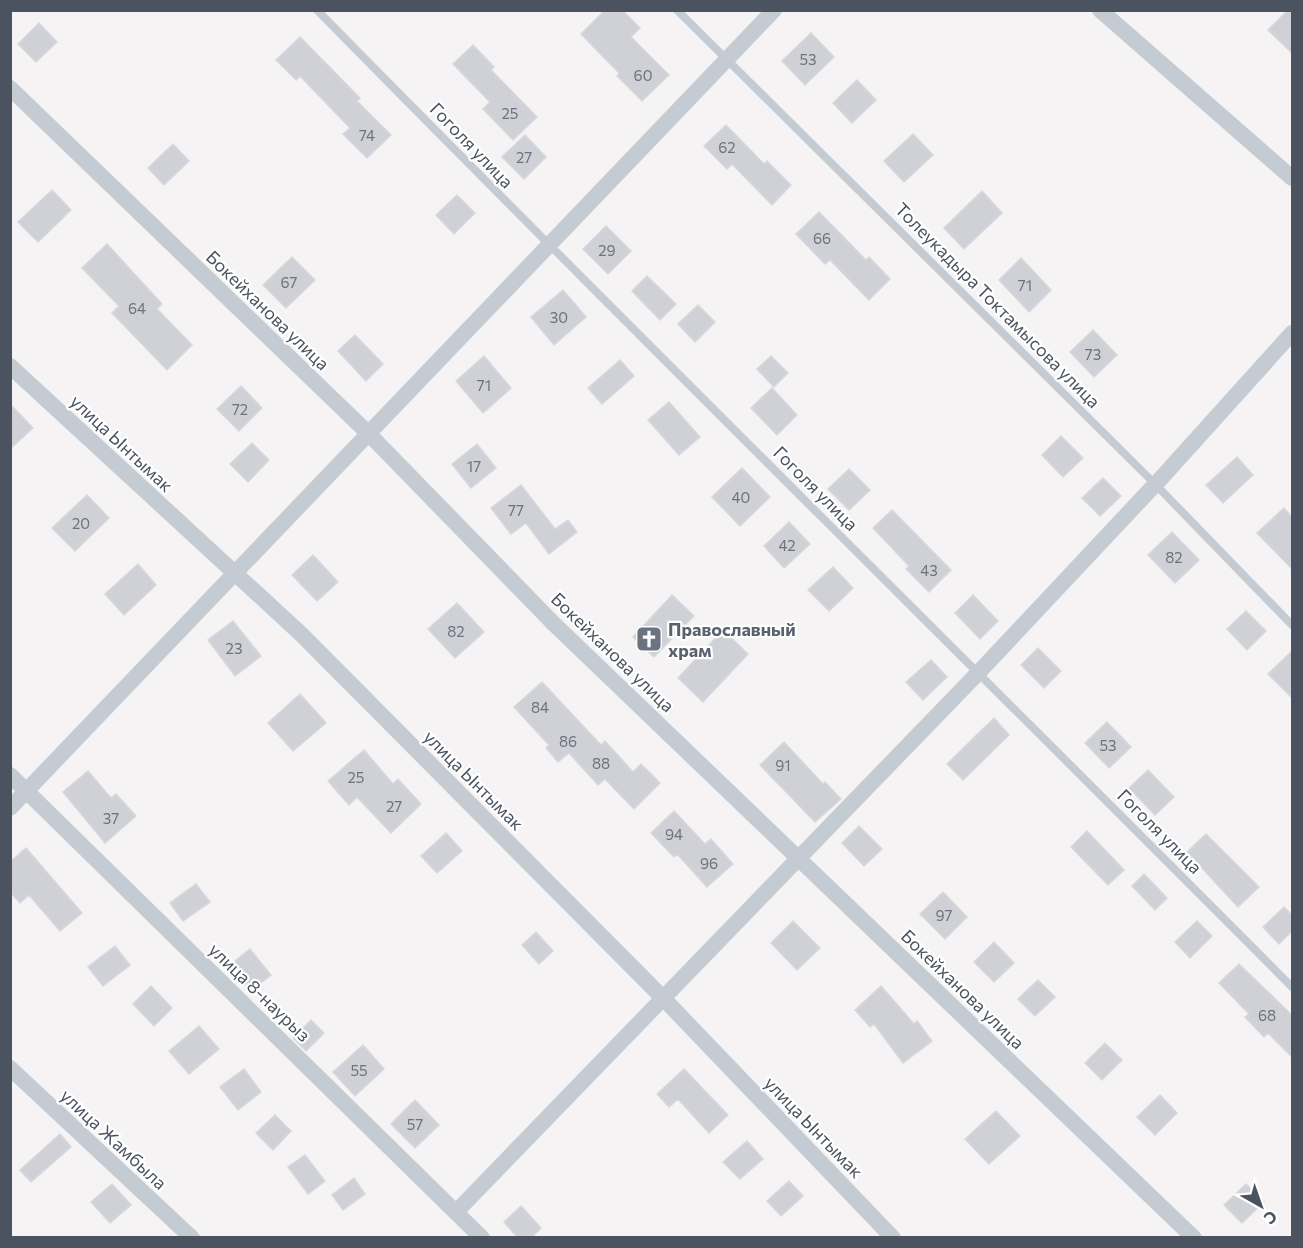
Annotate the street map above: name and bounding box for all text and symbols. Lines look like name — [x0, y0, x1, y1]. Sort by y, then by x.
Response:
house number: 53 — [799, 50, 817, 68]
house number: 60 — [634, 66, 652, 84]
street label: Гоголя улица — [426, 98, 518, 192]
house number: 25 — [502, 104, 518, 122]
house number: 74 — [359, 126, 375, 144]
house number: 62 — [718, 138, 736, 156]
house number: 27 — [516, 148, 532, 166]
street label: Толеукадыра Токтамысова улица — [891, 198, 1105, 412]
house number: 66 — [813, 229, 831, 247]
house number: 29 — [598, 241, 616, 259]
street label: Бокейханова улица — [202, 246, 334, 374]
house number: 67 — [281, 273, 298, 291]
house number: 71 — [1018, 276, 1032, 294]
house number: 64 — [128, 299, 146, 317]
house number: 30 — [550, 308, 568, 326]
house number: 73 — [1085, 345, 1101, 363]
house number: 71 — [477, 376, 491, 394]
street label: улица Ынтымак — [66, 390, 178, 496]
house number: 72 — [232, 400, 248, 418]
street label: Гоголя улица — [769, 441, 863, 535]
house number: 17 — [467, 457, 481, 475]
house number: 40 — [732, 488, 750, 506]
house number: 77 — [508, 501, 524, 519]
house number: 20 — [72, 514, 90, 532]
house number: 42 — [778, 536, 796, 554]
house number: 82 — [1165, 548, 1183, 566]
house number: 43 — [920, 561, 938, 579]
street label: Бокейханова улица — [547, 588, 679, 716]
place label: Православный храм — [668, 618, 796, 661]
house number: 82 — [447, 622, 465, 640]
church icon: Православный храм — [634, 624, 664, 654]
house number: 23 — [226, 639, 242, 657]
house number: 84 — [531, 698, 549, 716]
street label: улица Ынтымак — [419, 725, 529, 835]
house number: 86 — [559, 732, 577, 750]
house number: 53 — [1099, 736, 1117, 754]
house number: 88 — [592, 754, 610, 772]
house number: 91 — [775, 756, 791, 774]
house number: 25 — [348, 768, 364, 786]
street label: Гоголя улица — [1113, 784, 1207, 878]
house number: 27 — [386, 797, 402, 815]
house number: 37 — [103, 809, 119, 827]
house number: 94 — [665, 825, 683, 843]
house number: 96 — [700, 854, 718, 872]
house number: 97 — [936, 906, 953, 924]
street label: Бокейханова улица — [897, 925, 1029, 1053]
street label: улица 8-наурыз — [205, 938, 315, 1046]
house number: 68 — [1258, 1006, 1276, 1024]
house number: 55 — [350, 1061, 368, 1079]
street label: улица Ынтымак — [760, 1072, 868, 1182]
street label: улица Жамбыла — [56, 1084, 172, 1194]
house number: 57 — [407, 1115, 423, 1133]
north arrow — [1231, 1176, 1291, 1236]
text: С — [1261, 1207, 1281, 1229]

